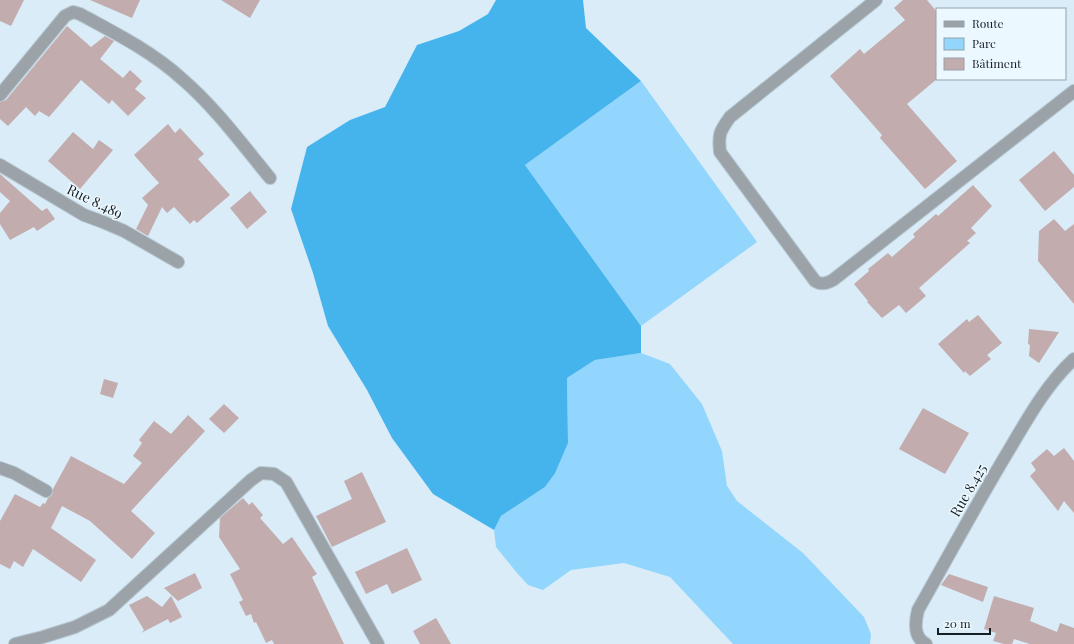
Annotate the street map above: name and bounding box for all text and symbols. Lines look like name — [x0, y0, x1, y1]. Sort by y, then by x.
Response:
legend — [936, 8, 1066, 80]
text: Route — [972, 15, 1004, 31]
text: Parc — [972, 35, 996, 51]
text: Bâtiment — [972, 55, 1022, 71]
street label: Rue 8.489 — [64, 179, 126, 223]
street label: Rue 8.425 — [945, 460, 991, 520]
scale bar — [938, 610, 990, 636]
text: 20 m — [944, 615, 971, 631]

